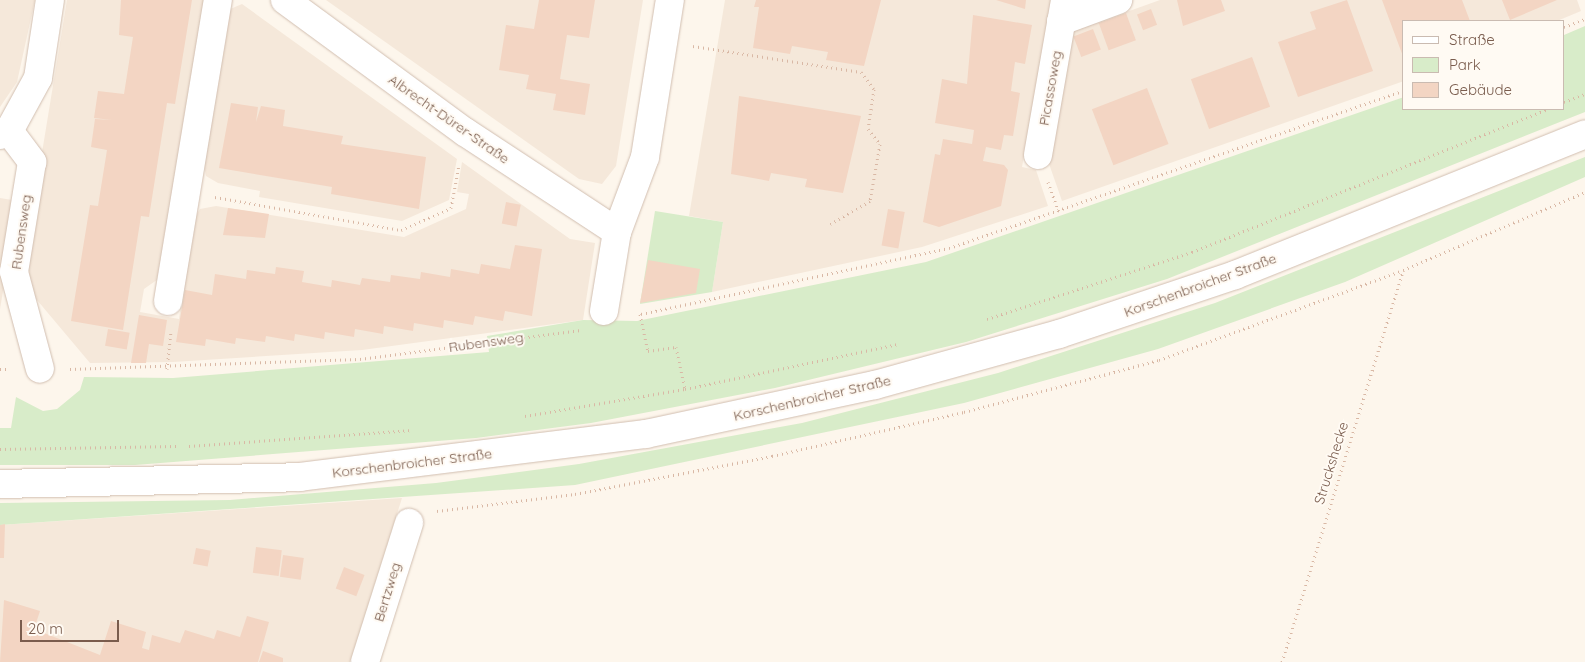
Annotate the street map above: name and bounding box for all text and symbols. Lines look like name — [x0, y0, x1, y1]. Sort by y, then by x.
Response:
legend — [1402, 20, 1565, 110]
text: Straße — [1449, 30, 1495, 49]
street label: Picassoweg — [1035, 49, 1065, 127]
text: Park — [1449, 55, 1481, 74]
street label: Albrecht-Dürer-Straße — [385, 71, 513, 167]
text: Gebäude — [1449, 80, 1512, 99]
street label: Rubensweg — [7, 194, 35, 270]
street label: Korschenbroicher Straße — [1122, 250, 1278, 320]
street label: Rubensweg — [448, 328, 524, 356]
street label: Korschenbroicher Straße — [732, 372, 892, 424]
street label: Struckshecke — [1310, 420, 1352, 506]
street label: Korschenbroicher Straße — [331, 445, 493, 481]
street label: Bertzweg — [370, 560, 404, 624]
scale bar — [22, 610, 121, 642]
text: 20 m — [28, 619, 63, 638]

